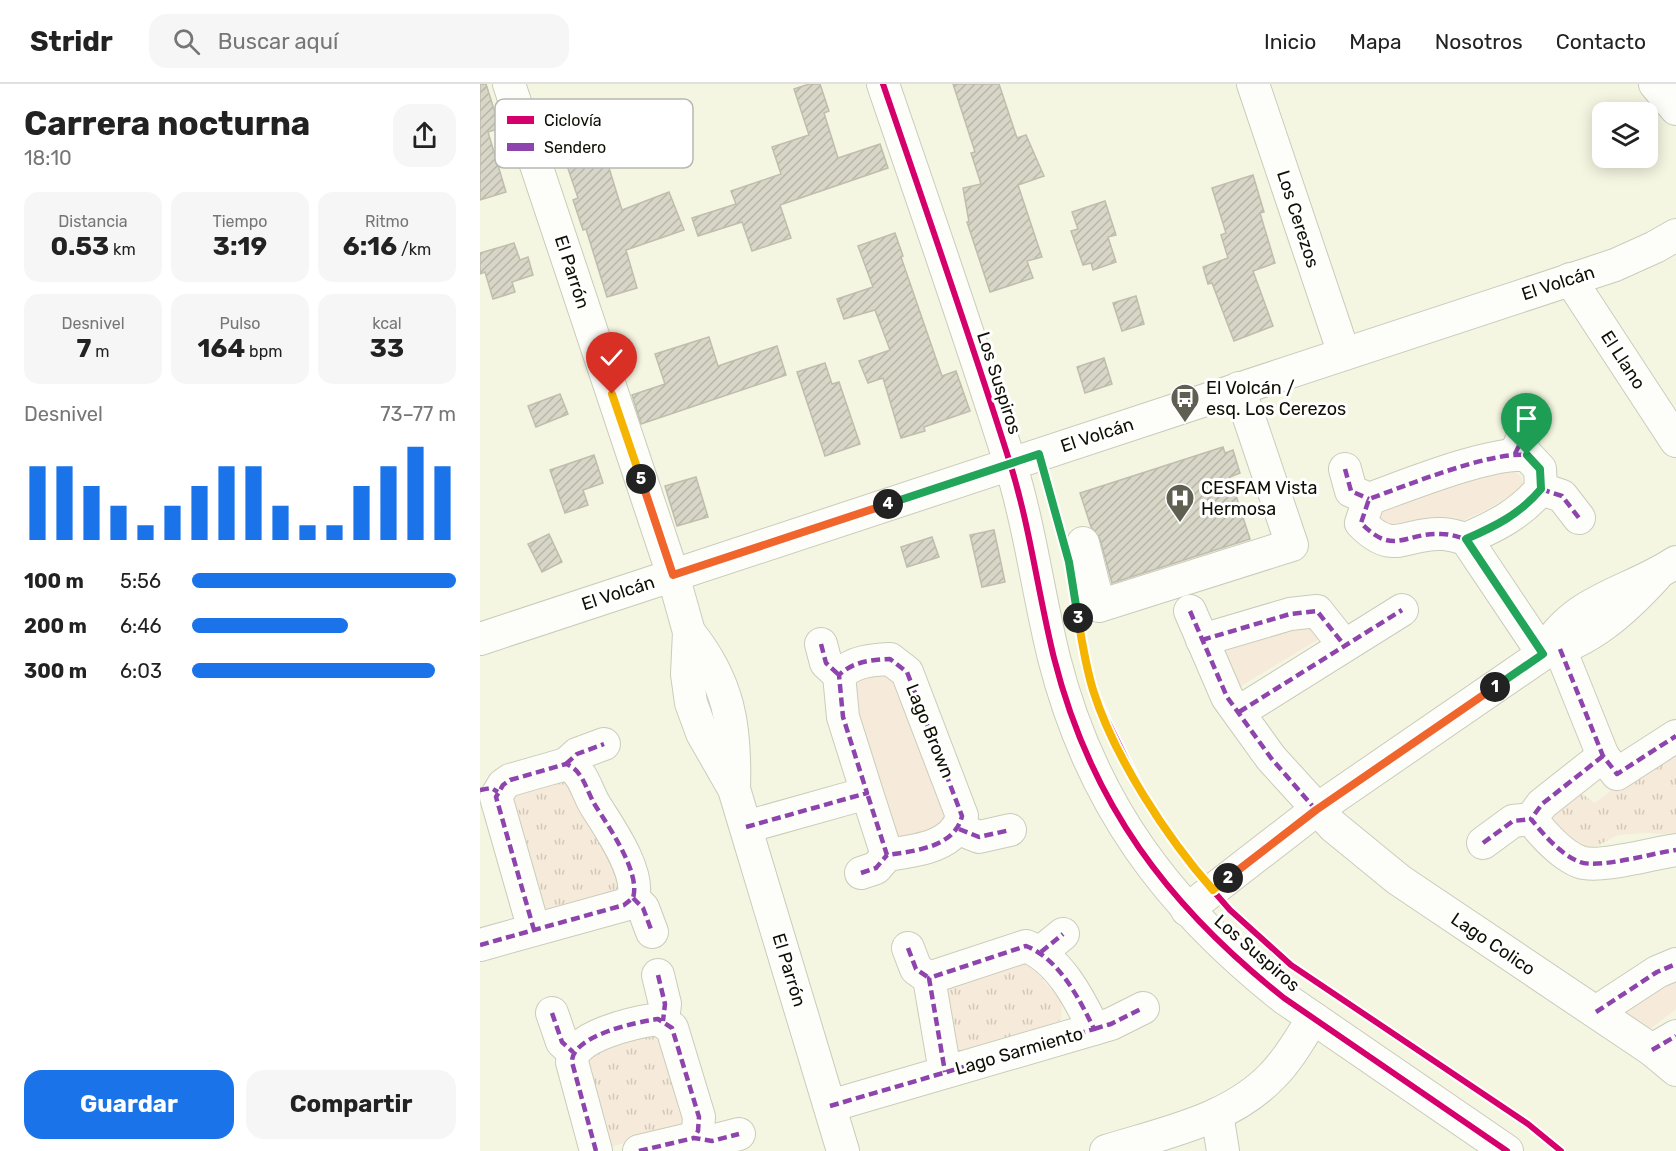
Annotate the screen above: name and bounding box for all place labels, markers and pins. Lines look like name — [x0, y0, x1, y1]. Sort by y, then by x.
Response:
pin — [586, 332, 637, 394]
place label: El Volcán / esq. Los Cerezos — [1206, 377, 1346, 420]
bus stop icon: El Volcán / esq. Los Cerezos — [1169, 382, 1201, 424]
pin — [1501, 393, 1552, 455]
pin: 5 — [626, 464, 656, 494]
place label: CESFAM Vista Hermosa — [1201, 477, 1317, 520]
hospital icon: CESFAM Vista Hermosa — [1164, 482, 1196, 524]
pin: 4 — [873, 489, 903, 519]
pin: 3 — [1063, 603, 1093, 633]
pin: 1 — [1480, 672, 1510, 702]
pin: 2 — [1213, 863, 1243, 893]

